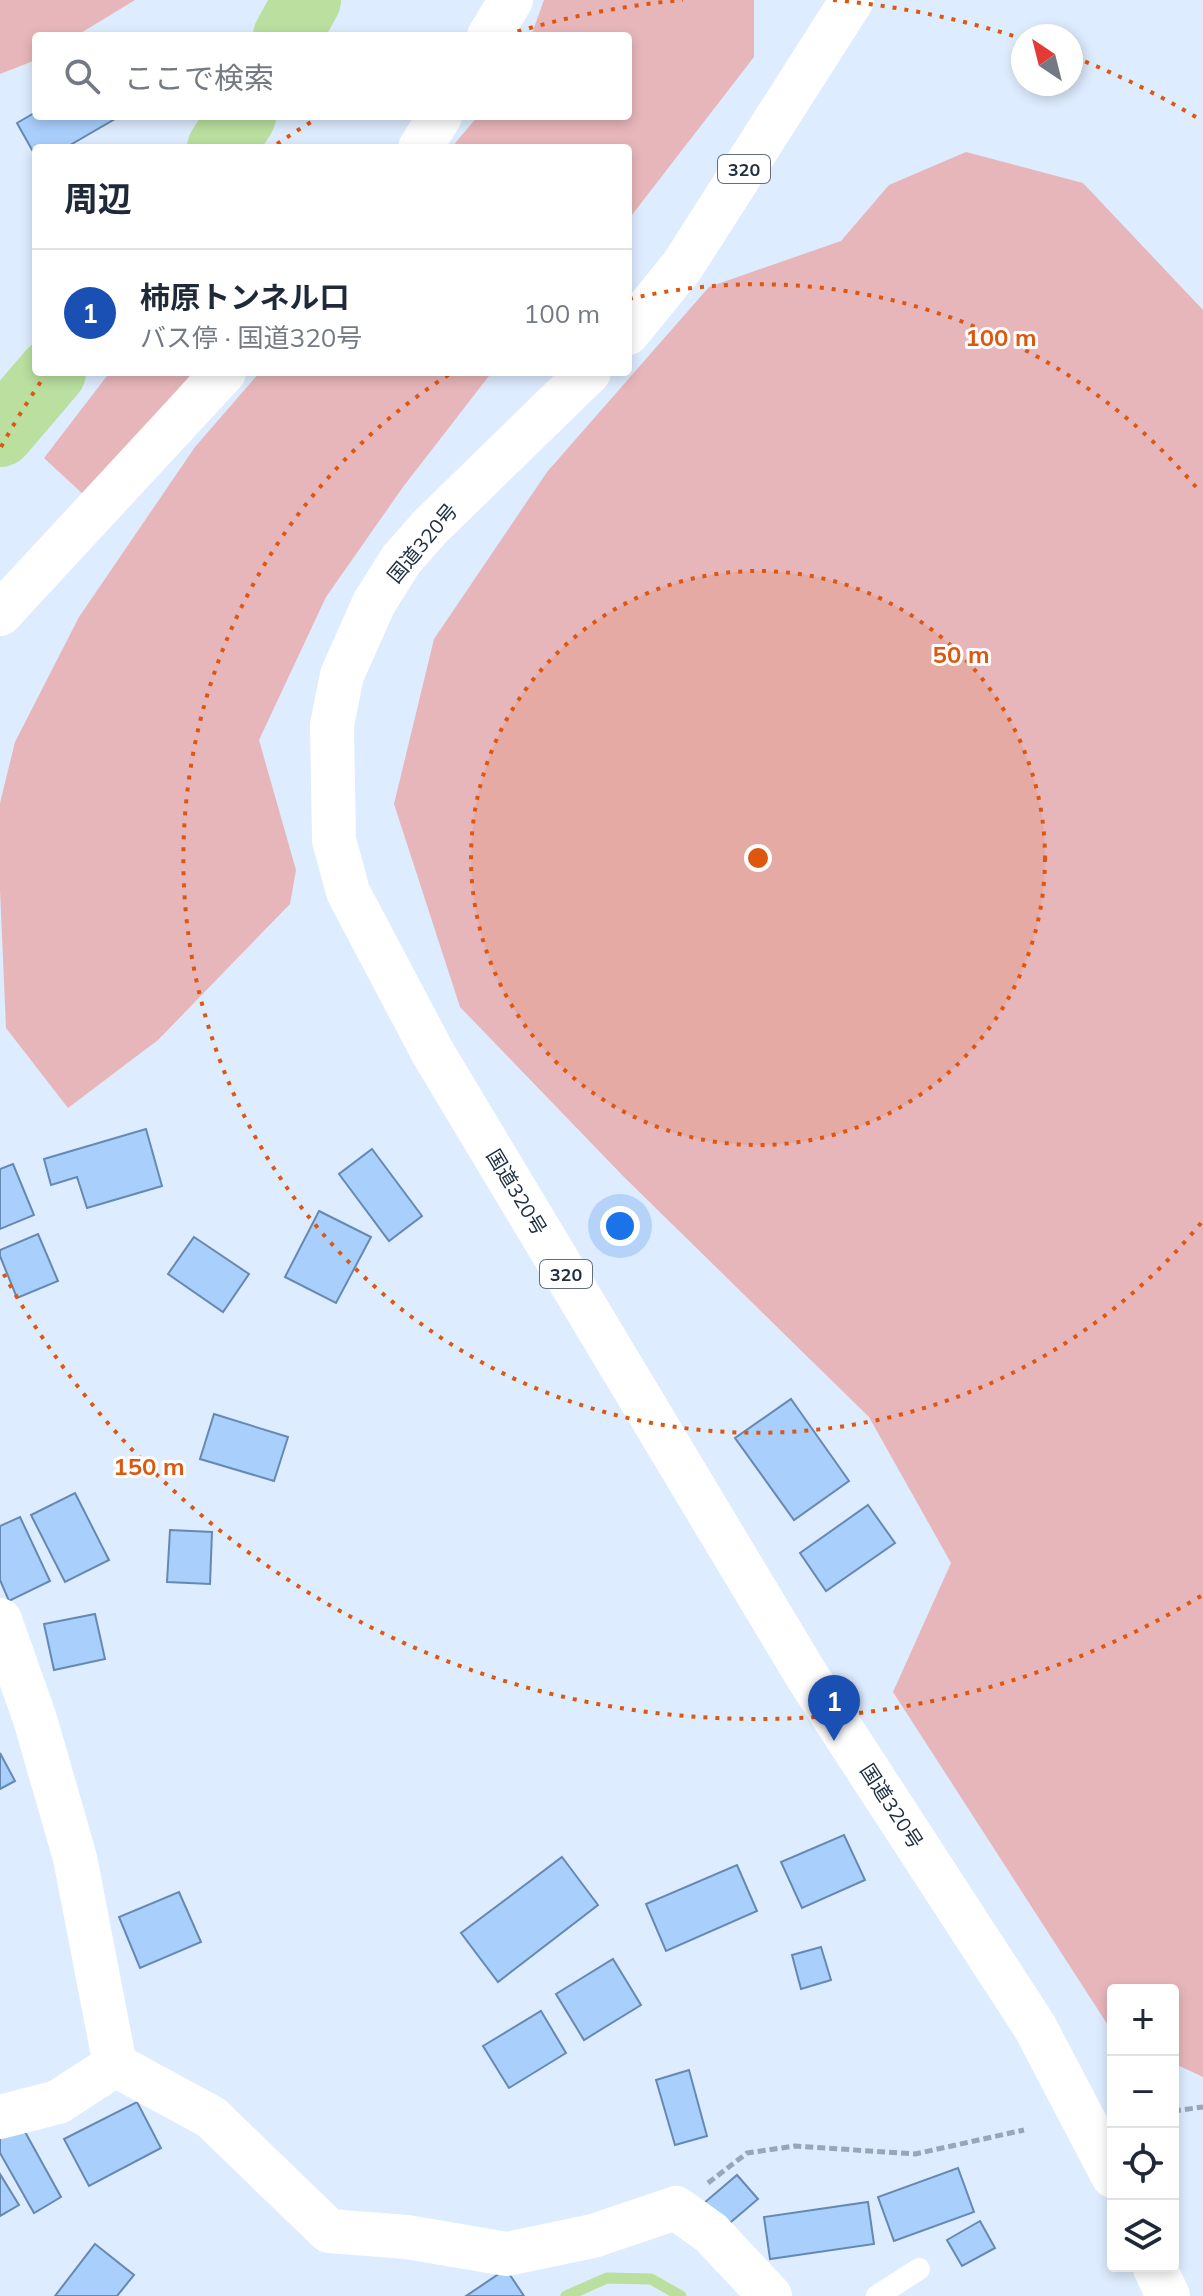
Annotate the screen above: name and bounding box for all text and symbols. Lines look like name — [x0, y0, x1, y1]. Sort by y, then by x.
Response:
north arrow — [1011, 24, 1083, 96]
search box — [32, 32, 632, 120]
icon: search — [60, 54, 104, 98]
text: ここで検索 — [124, 59, 274, 97]
road number: 320 — [718, 155, 770, 183]
text: 周辺 — [64, 177, 132, 220]
text: 柿原トンネル口 — [140, 278, 349, 316]
text: 1 — [82, 297, 98, 330]
text: 100 m — [524, 297, 600, 330]
text: バス停 · 国道320号 — [140, 321, 362, 354]
text: 100 m — [965, 322, 1037, 352]
street label: 国道320号 — [382, 498, 462, 588]
text: 50 m — [933, 639, 989, 669]
centre of rings — [744, 844, 772, 872]
street label: 国道320号 — [482, 1144, 552, 1240]
your location — [600, 1206, 640, 1246]
road number: 320 — [540, 1260, 592, 1288]
text: 150 m — [113, 1451, 185, 1481]
pin: 1 — [808, 1675, 860, 1741]
street label: 国道320号 — [855, 1759, 929, 1853]
map controls — [1107, 1984, 1179, 2272]
button: + — [1107, 1984, 1179, 2056]
button: − — [1107, 2056, 1179, 2128]
button: locate — [1107, 2128, 1179, 2200]
button: layers — [1107, 2200, 1179, 2272]

